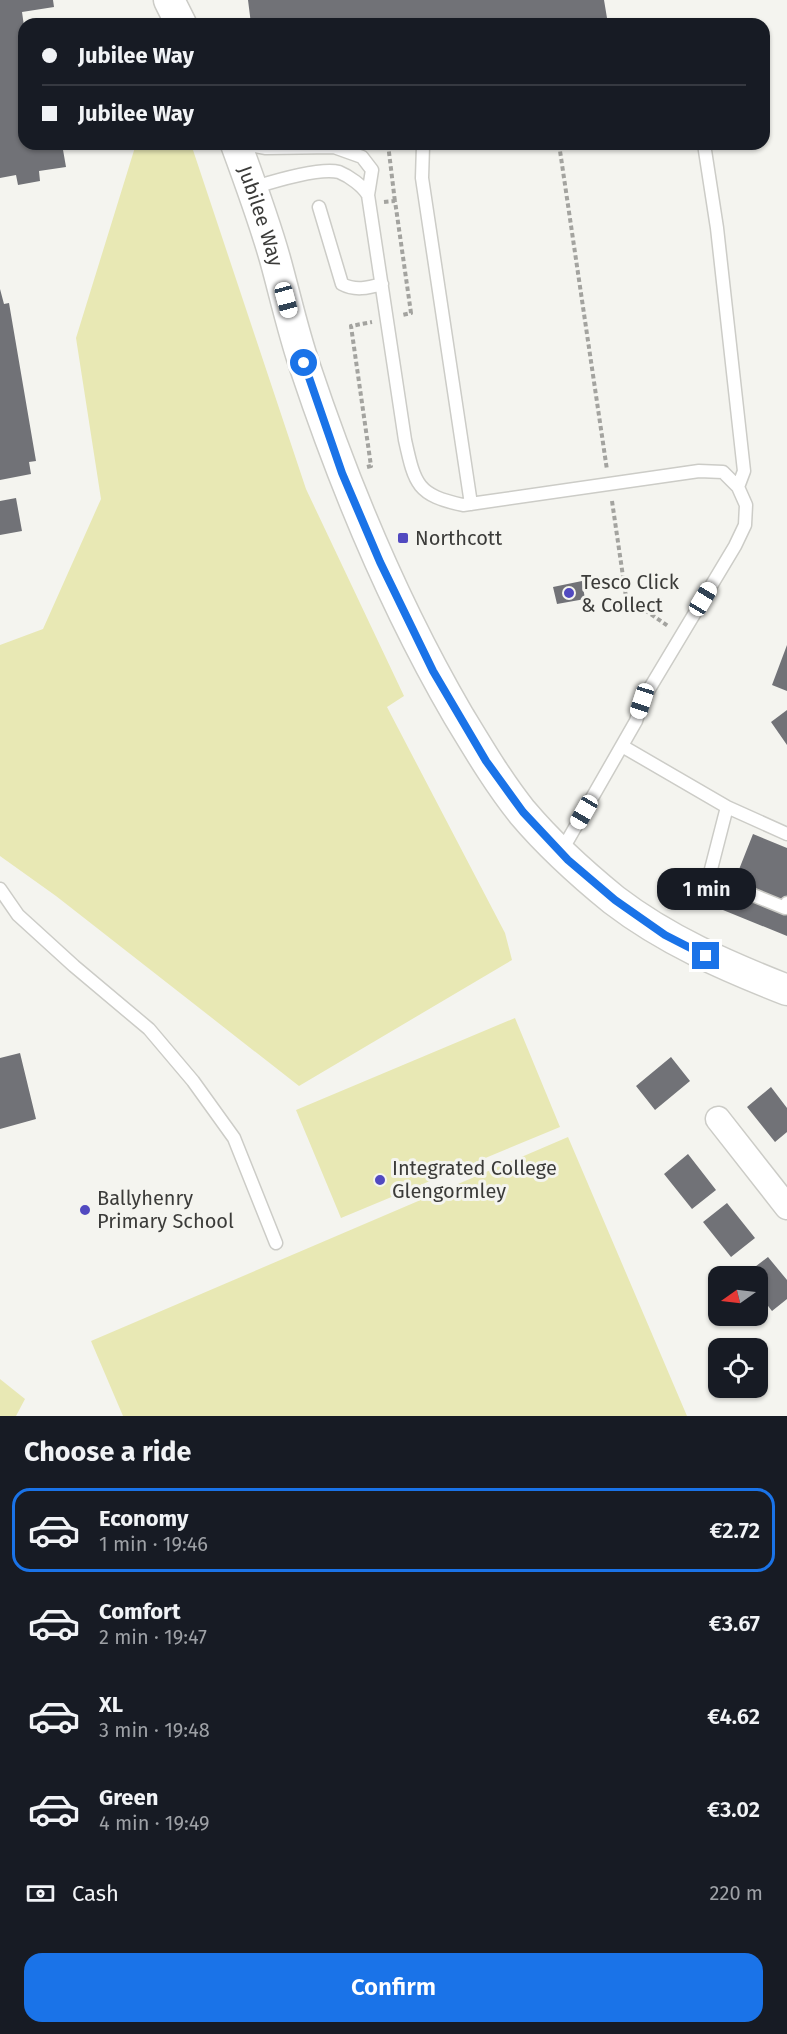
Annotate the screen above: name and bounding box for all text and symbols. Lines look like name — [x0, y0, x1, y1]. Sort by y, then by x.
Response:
text: Jubilee Way — [78, 42, 194, 69]
text: Jubilee Way — [78, 100, 194, 127]
street label: Jubilee Way — [233, 162, 288, 269]
car — [273, 280, 299, 320]
route start — [290, 349, 317, 376]
place label: Northcott — [415, 526, 503, 550]
marker: Northcott — [396, 531, 410, 545]
place label: Tesco Click & Collect — [581, 570, 680, 617]
car — [686, 579, 720, 619]
marker: Tesco Click & Collect — [562, 586, 576, 600]
car — [628, 681, 656, 721]
car — [567, 792, 601, 832]
callout: 1 min — [656, 869, 756, 911]
text: 1 min — [682, 877, 731, 901]
route end — [692, 942, 719, 969]
place label: Integrated College Glengormley — [392, 1156, 557, 1203]
marker: Integrated College Glengormley — [373, 1173, 387, 1187]
place label: Ballyhenry Primary School — [97, 1186, 234, 1233]
marker: Ballyhenry Primary School — [78, 1203, 92, 1217]
north arrow — [708, 1266, 768, 1326]
map controls — [708, 1266, 768, 1398]
button: locate — [708, 1338, 768, 1398]
text: Choose a ride — [24, 1436, 191, 1468]
icon: car — [27, 1503, 81, 1557]
text: Economy — [99, 1505, 188, 1532]
text: €2.72 — [710, 1517, 760, 1544]
text: 1 min · 19:46 — [99, 1532, 208, 1556]
icon: car — [27, 1596, 81, 1650]
text: Comfort — [99, 1598, 180, 1625]
text: €3.67 — [709, 1610, 760, 1637]
text: 2 min · 19:47 — [99, 1625, 207, 1649]
icon: car — [27, 1689, 81, 1743]
text: XL — [99, 1691, 123, 1718]
text: €4.62 — [707, 1703, 760, 1730]
text: 3 min · 19:48 — [99, 1718, 210, 1742]
icon: car — [27, 1782, 81, 1836]
text: Green — [99, 1784, 158, 1811]
text: €3.02 — [707, 1796, 760, 1823]
text: 4 min · 19:49 — [99, 1811, 209, 1835]
icon: cash — [24, 1877, 57, 1910]
text: Cash — [72, 1880, 119, 1907]
text: 220 m — [710, 1881, 763, 1905]
button: Confirm — [24, 1953, 763, 2022]

